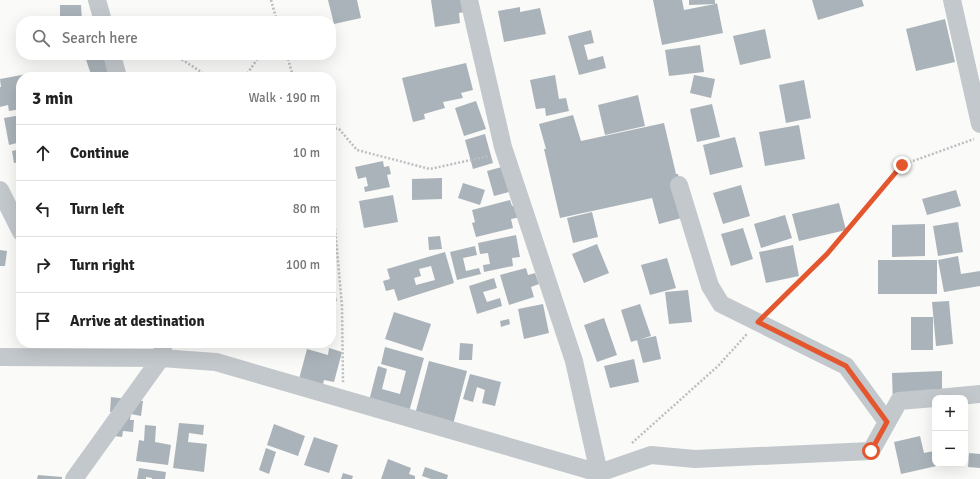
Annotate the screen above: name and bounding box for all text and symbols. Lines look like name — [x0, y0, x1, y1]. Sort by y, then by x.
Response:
search box — [16, 16, 336, 60]
icon: search — [30, 27, 52, 49]
text: Search here — [62, 29, 138, 47]
text: 3 min — [32, 88, 73, 109]
text: Walk · 190 m — [249, 90, 320, 106]
icon: ahead — [32, 142, 54, 164]
text: Continue — [70, 144, 129, 162]
text: 10 m — [293, 145, 320, 161]
route end — [893, 156, 911, 174]
icon: left — [32, 198, 54, 220]
text: Turn left — [70, 200, 124, 218]
text: 80 m — [293, 201, 320, 217]
icon: right — [32, 254, 54, 276]
text: Turn right — [70, 256, 135, 274]
text: 100 m — [286, 257, 320, 273]
icon: arrive — [32, 310, 54, 332]
text: Arrive at destination — [70, 312, 205, 330]
map controls — [932, 395, 968, 467]
button: + — [932, 395, 968, 431]
button: − — [932, 431, 968, 467]
route start — [862, 442, 880, 460]

